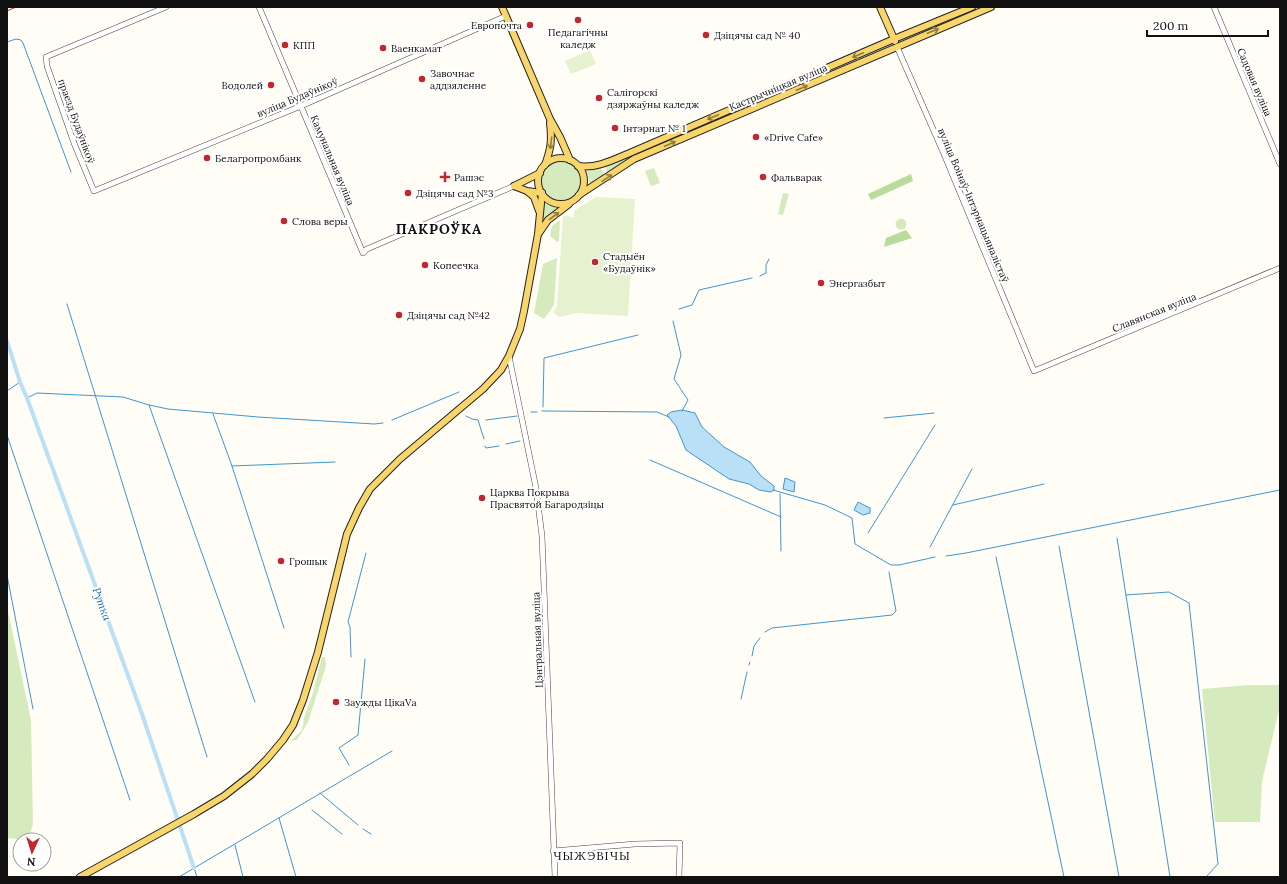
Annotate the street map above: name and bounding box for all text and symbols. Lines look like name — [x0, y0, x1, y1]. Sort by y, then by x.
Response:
scale bar — [1147, 12, 1268, 38]
marker: Педагагічны каледж — [573, 15, 583, 25]
text: 200 m — [1153, 18, 1189, 33]
place label: Европочта — [471, 19, 522, 32]
marker: Европочта — [525, 20, 535, 30]
place label: Педагагічны каледж — [548, 26, 608, 51]
one-way arrow — [926, 27, 938, 35]
place label: Дзіцячы сад № 40 — [714, 29, 800, 42]
marker: Дзіцячы сад № 40 — [701, 30, 711, 40]
place label: КПП — [293, 39, 315, 52]
marker: КПП — [280, 40, 290, 50]
place label: Ваенкамат — [391, 42, 442, 55]
marker: Ваенкамат — [378, 43, 388, 53]
street label: Садовая вуліца — [1234, 46, 1275, 118]
one-way arrow — [852, 51, 864, 59]
street label: Кастрычніцкая вуліца — [727, 61, 829, 114]
place label: Завочнае аддзяленне — [430, 67, 487, 92]
street label: вуліца Будаўнікоў — [255, 74, 340, 120]
marker: Завочнае аддзяленне — [417, 74, 427, 84]
street label: праезд Будаўнікоў — [55, 77, 98, 166]
place label: Водолей — [222, 79, 263, 92]
marker: Водолей — [266, 80, 276, 90]
one-way arrow — [796, 83, 808, 91]
place label: Салігорскі дзяржаўны каледж — [607, 86, 699, 111]
marker: Салігорскі дзяржаўны каледж — [594, 93, 604, 103]
street label: Камунальная вуліца — [308, 113, 357, 207]
one-way arrow — [707, 114, 719, 122]
place label: Інтэрнат № 1 — [623, 122, 686, 135]
marker: Інтэрнат № 1 — [610, 123, 620, 133]
street label: вуліца Воінаў-Інтэрнацыяналістаў — [935, 126, 1012, 285]
place label: «Drive Cafe» — [764, 131, 823, 144]
marker: «Drive Cafe» — [751, 132, 761, 142]
one-way arrow — [547, 136, 555, 149]
one-way arrow — [663, 140, 675, 147]
place label: Белагропромбанк — [215, 152, 302, 165]
marker: Белагропромбанк — [202, 153, 212, 163]
marker: Рашэс — [439, 171, 451, 183]
place label: Рашэс — [454, 171, 484, 184]
place label: Фальварак — [771, 171, 823, 184]
marker: Фальварак — [758, 172, 768, 182]
one-way arrow — [601, 174, 612, 182]
place label: Дзіцячы сад №3 — [416, 187, 494, 200]
marker: Дзіцячы сад №3 — [403, 188, 413, 198]
one-way arrow — [549, 211, 560, 220]
place label: Слова веры — [292, 215, 348, 228]
marker: Слова веры — [279, 216, 289, 226]
district label: ПАКРОЎКА — [396, 220, 482, 238]
place label: Стадыён «Будаўнік» — [603, 250, 656, 275]
marker: Стадыён «Будаўнік» — [590, 257, 600, 267]
place label: Копеечка — [433, 259, 479, 272]
marker: Копеечка — [420, 260, 430, 270]
place label: Энергазбыт — [829, 277, 886, 290]
marker: Энергазбыт — [816, 278, 826, 288]
street label: Славянская вуліца — [1110, 290, 1198, 335]
place label: Дзіцячы сад №42 — [407, 309, 490, 322]
marker: Дзіцячы сад №42 — [394, 310, 404, 320]
place label: Царква Покрыва Прасвятой Багародзіцы — [490, 486, 604, 511]
marker: Царква Покрыва Прасвятой Багародзіцы — [477, 493, 487, 503]
place label: Грошык — [289, 555, 328, 568]
marker: Грошык — [276, 556, 286, 566]
water label: Рутка — [90, 586, 115, 623]
street label: Цэнтральная вуліца — [529, 592, 546, 688]
place label: Заужды ЦікаVа — [344, 696, 417, 709]
marker: Заужды ЦікаVа — [331, 697, 341, 707]
north arrow — [12, 832, 52, 872]
district label: ЧЫЖЭВІЧЫ — [553, 848, 631, 863]
text: N — [26, 855, 36, 869]

